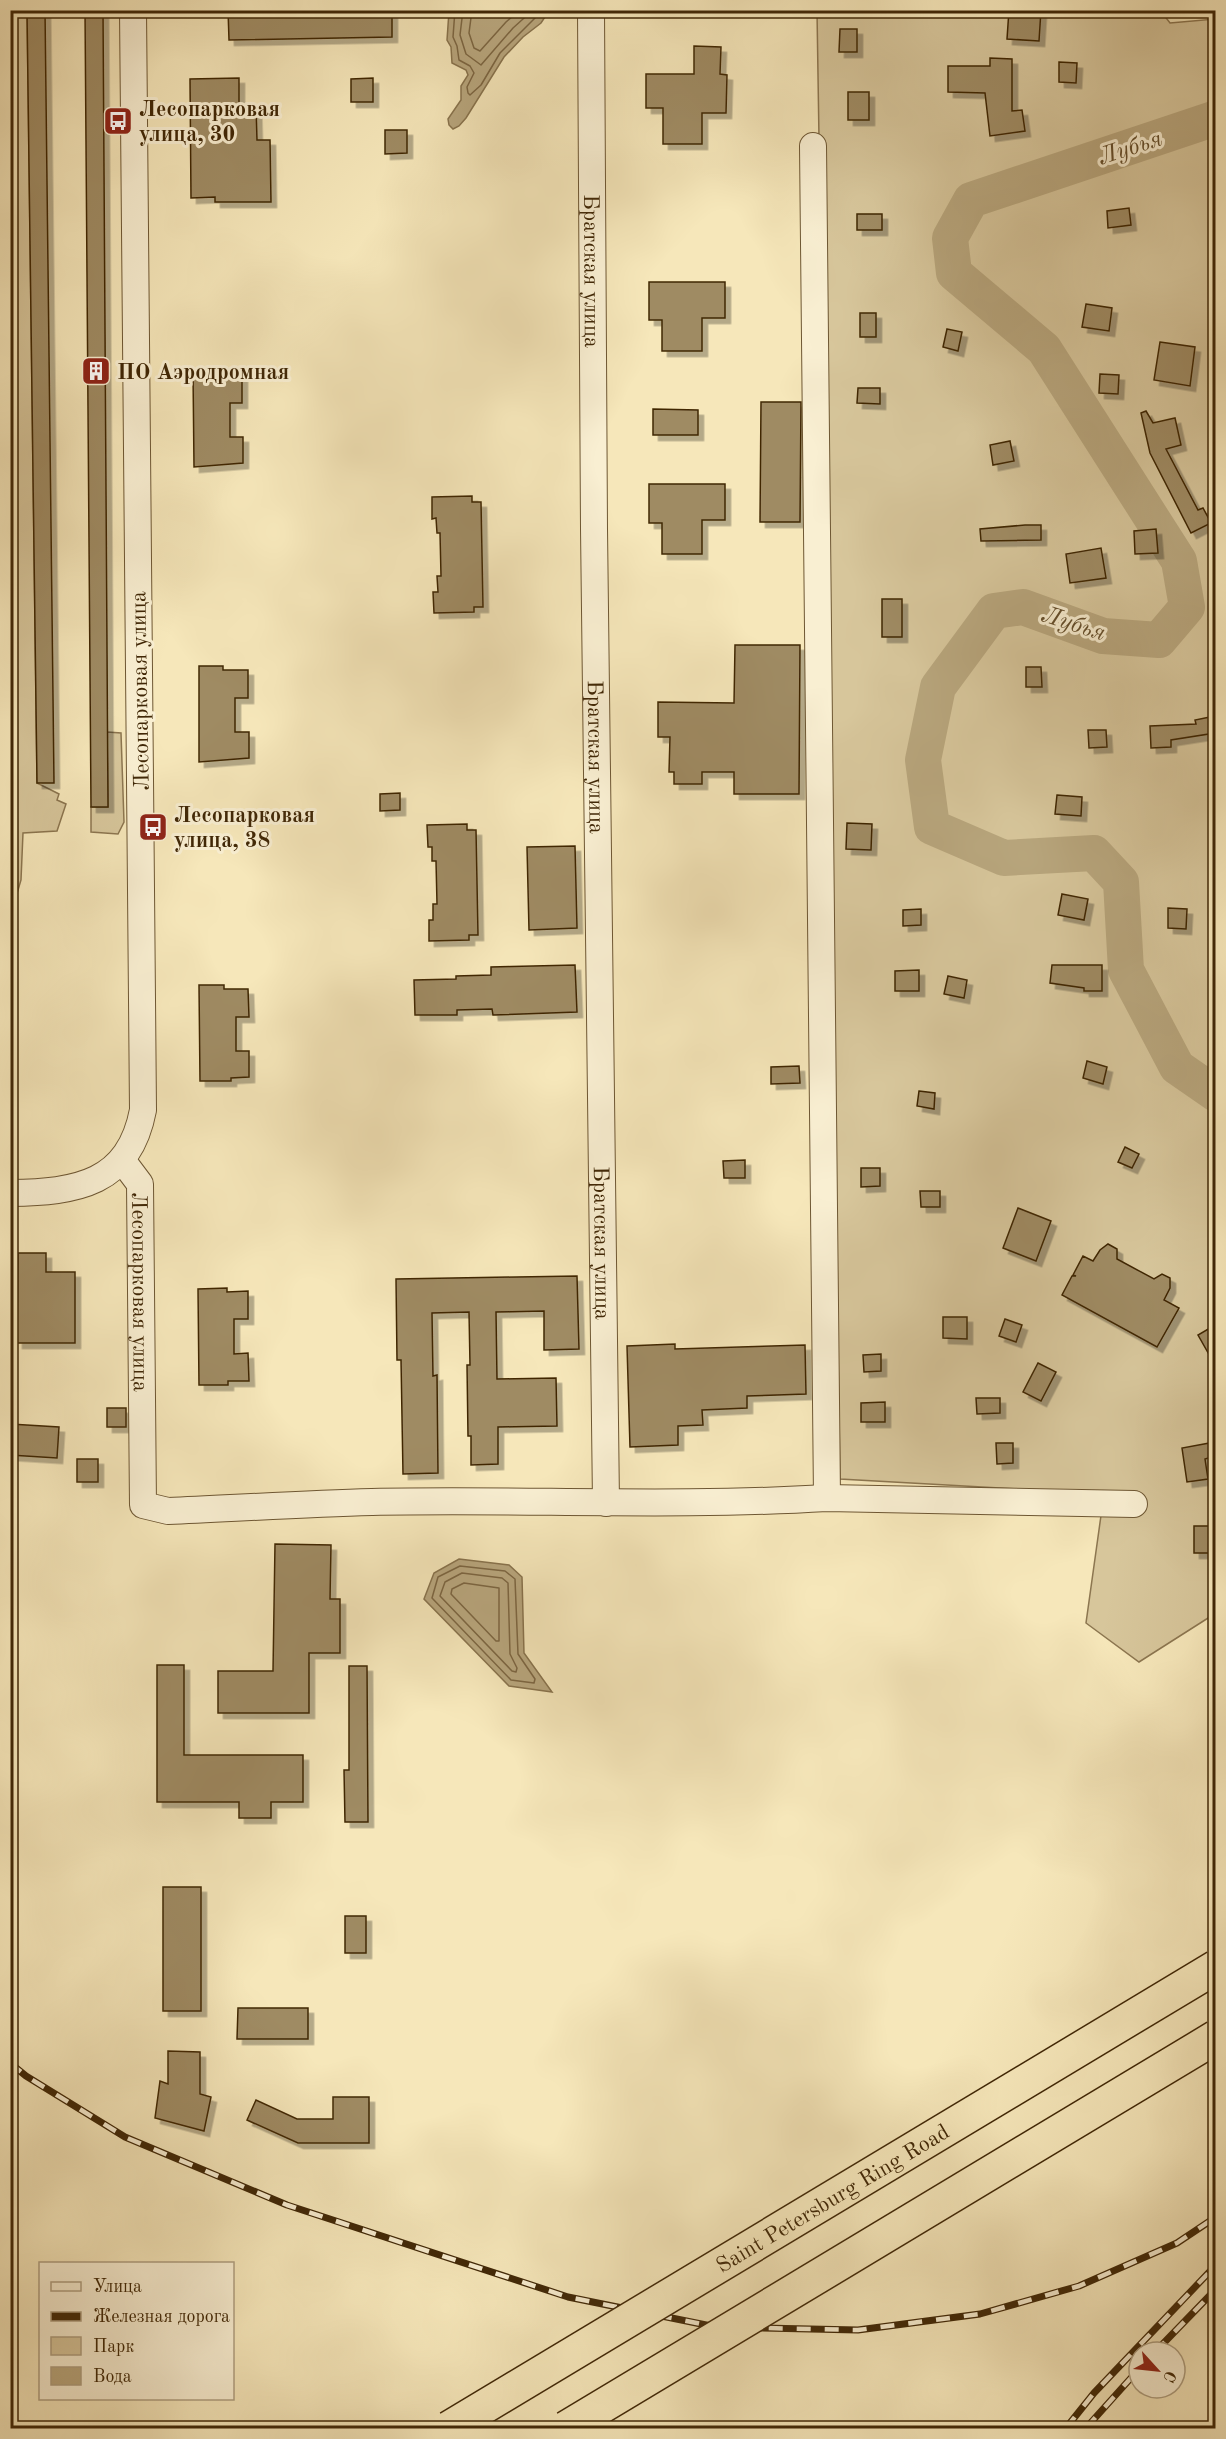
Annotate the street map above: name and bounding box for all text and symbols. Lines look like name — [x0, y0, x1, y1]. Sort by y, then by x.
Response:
place label: Лесопарковая улица, 30 — [139, 99, 280, 146]
bus stop icon: Лесопарковая улица, 30 — [102, 105, 134, 137]
water label: Лубья — [1096, 127, 1166, 171]
street label: Братская улица — [579, 194, 602, 348]
building icon: ПО Аэродромная — [80, 355, 112, 387]
place label: ПО Аэродромная — [117, 362, 289, 384]
street label: Лесопарковая улица — [128, 591, 154, 791]
water label: Лубья — [1038, 603, 1108, 647]
street label: Братская улица — [583, 680, 607, 834]
place label: Лесопарковая улица, 38 — [174, 805, 315, 852]
bus stop icon: Лесопарковая улица, 38 — [137, 811, 169, 843]
street label: Братская улица — [589, 1166, 613, 1320]
street label: Лесопарковая улица — [127, 1192, 151, 1392]
street label: Saint Petersburg Ring Road — [713, 2121, 953, 2278]
legend — [39, 2262, 234, 2400]
text: Улица — [93, 2278, 142, 2296]
text: Железная дорога — [93, 2308, 230, 2326]
text: Парк — [93, 2338, 134, 2356]
north arrow — [1127, 2340, 1187, 2400]
text: Вода — [93, 2368, 132, 2386]
text: С — [1159, 2368, 1178, 2384]

